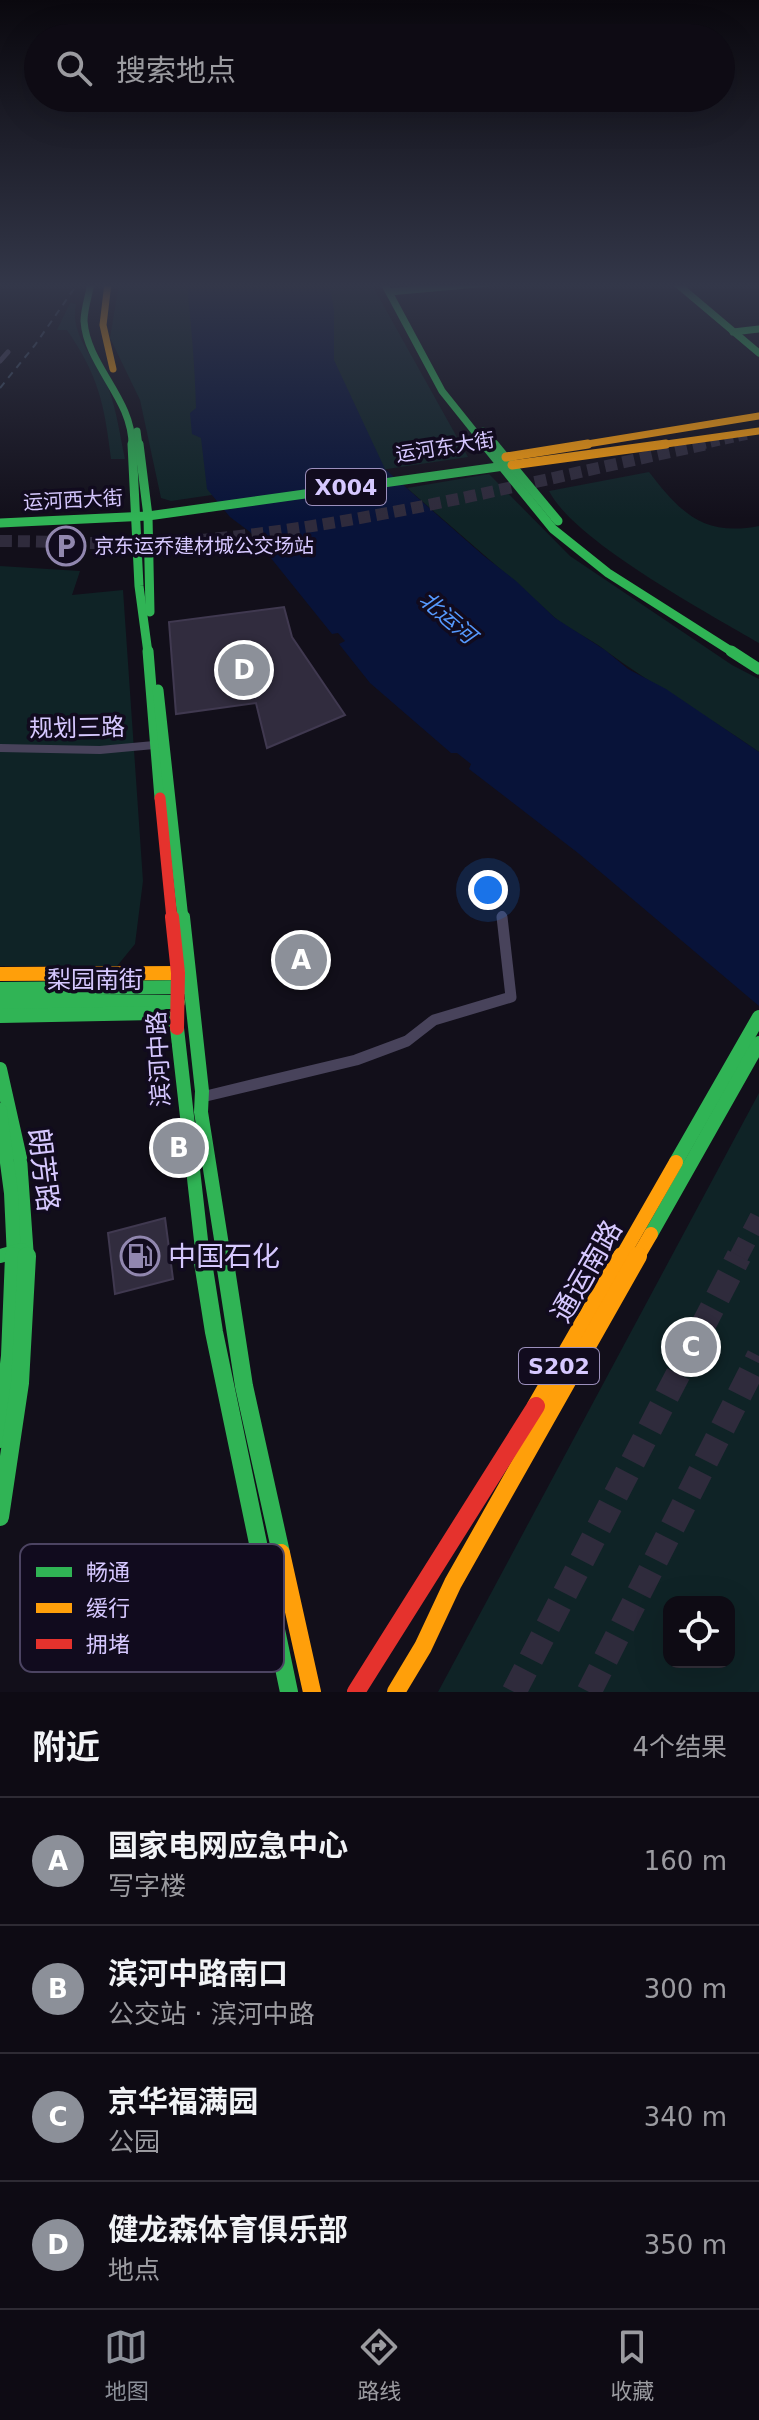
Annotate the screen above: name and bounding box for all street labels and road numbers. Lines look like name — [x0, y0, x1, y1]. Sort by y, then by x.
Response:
street label: 运河东大街 — [394, 427, 496, 467]
road number: X004 — [306, 469, 386, 505]
street label: 运河西大街 — [22, 485, 124, 515]
street label: 规划三路 — [29, 713, 125, 743]
street label: 梨园南街 — [47, 966, 143, 994]
street label: 滨河中路 — [143, 1010, 175, 1108]
street label: 朗芳路 — [22, 1126, 65, 1214]
street label: 通运南路 — [544, 1214, 629, 1328]
road number: S202 — [519, 1348, 599, 1384]

